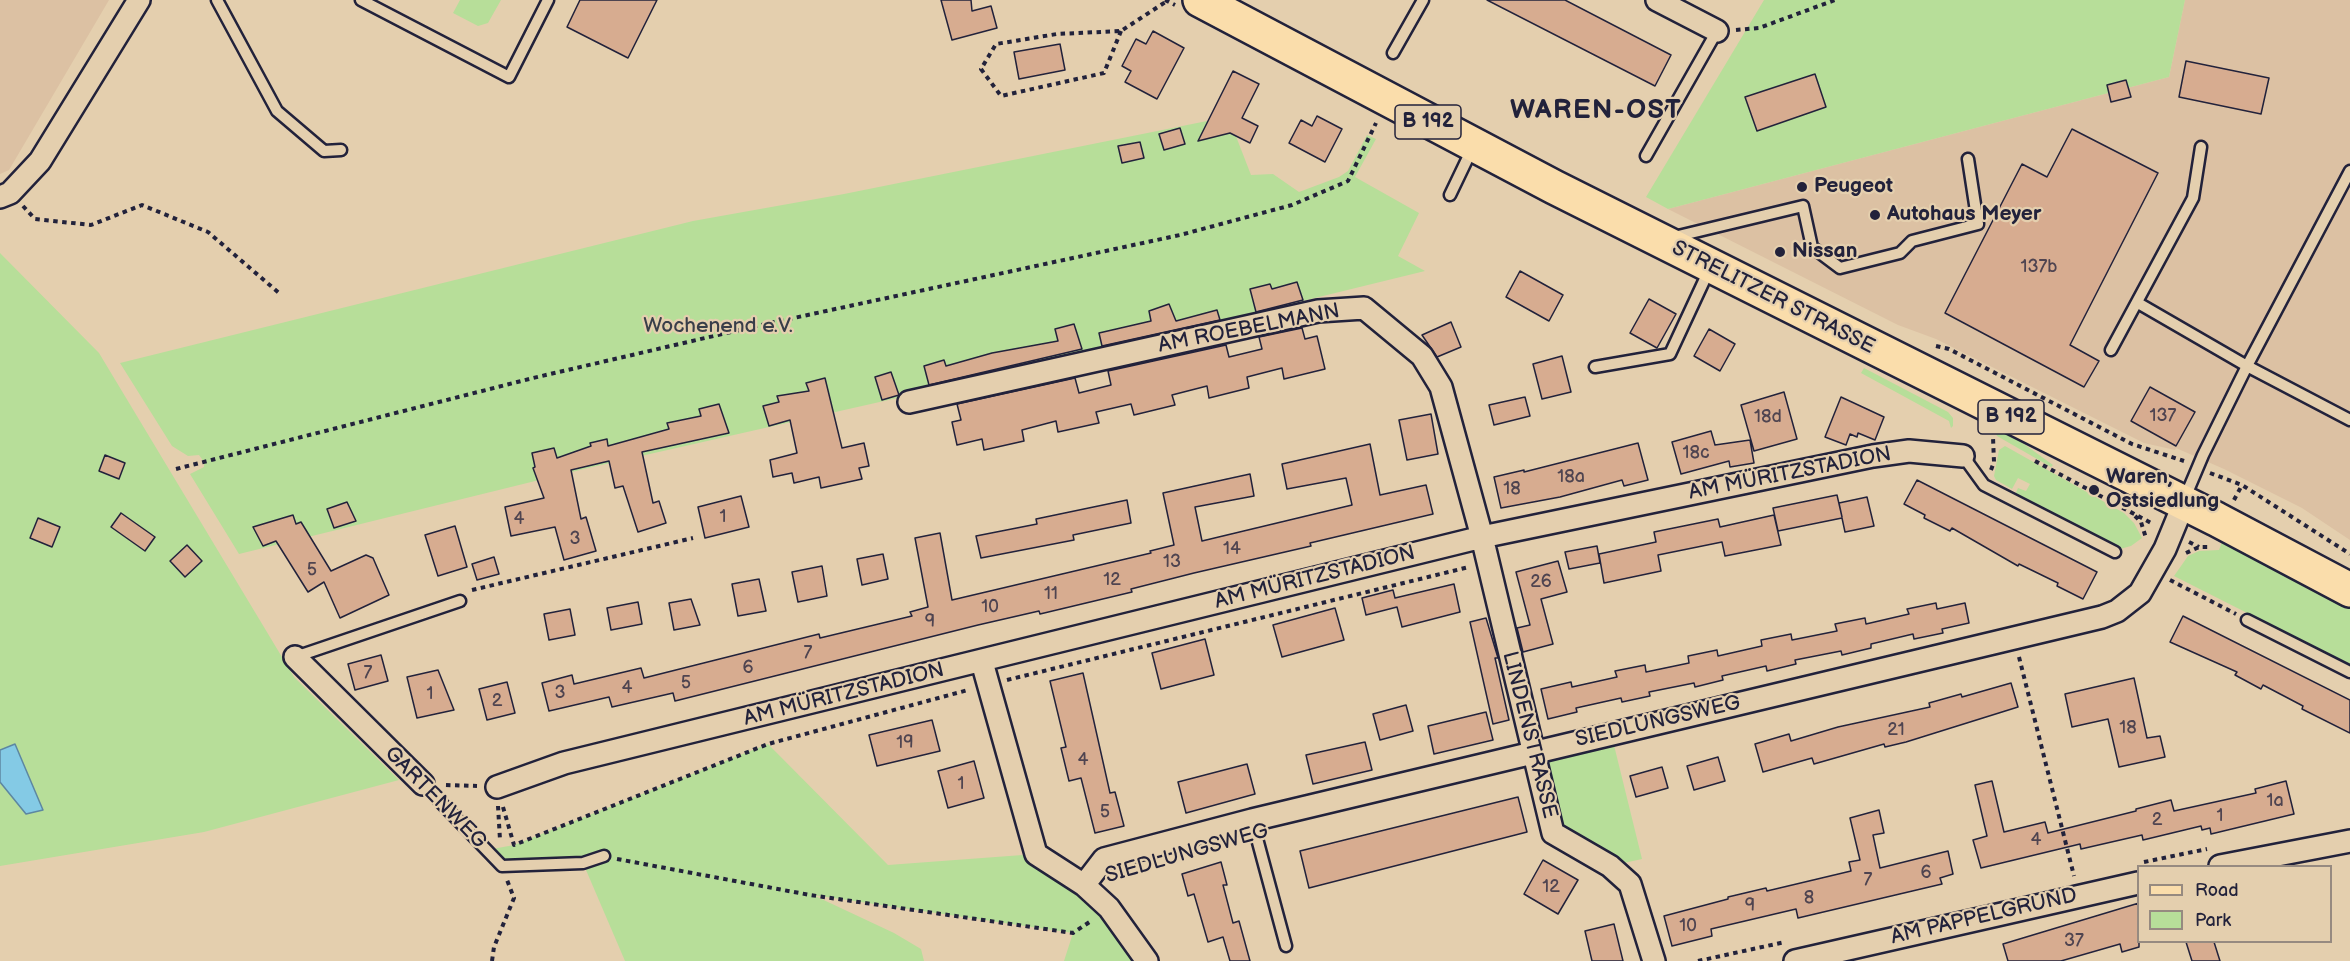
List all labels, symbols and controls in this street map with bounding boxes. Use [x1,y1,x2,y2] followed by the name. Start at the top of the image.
[1510,95,1682,127] district label: WAREN-OST
[1395,105,1461,139] road number: B 192
[1814,174,1893,200] place label: Peugeot
[1795,180,1809,194] marker: Peugeot
[1887,202,2041,228] place label: Autohaus Meyer
[1868,208,1882,222] marker: Autohaus Meyer
[1667,236,1879,360] street label: STRELITZER STRASSE
[1792,239,1857,265] place label: Nissan
[1773,245,1787,259] marker: Nissan
[2020,256,2058,278] house number: 137b
[1156,299,1342,359] street label: AM ROEBELMANN
[643,314,793,340] park label: Wochenend e.V.
[1978,400,2044,434] road number: B 192
[2150,405,2176,427] house number: 137
[1754,406,1782,428] house number: 18d
[1682,442,1710,464] house number: 18c
[1687,442,1893,506] street label: AM MÜRITZSTADION
[2106,465,2219,515] place label: Waren, Ostsiedlung
[1557,466,1585,488] house number: 18a
[1503,478,1521,500] house number: 18
[2087,483,2101,497] marker: Waren, Ostsiedlung
[720,506,726,528] house number: 1
[514,508,524,530] house number: 4
[569,528,581,550] house number: 3
[1223,538,1241,560] house number: 14
[1212,541,1418,615] street label: AM MÜRITZSTADION
[1163,551,1181,573] house number: 13
[307,559,317,581] house number: 5
[1103,569,1121,591] house number: 12
[1530,571,1552,593] house number: 26
[1044,583,1058,605] house number: 11
[981,596,999,618] house number: 10
[925,611,935,633] house number: 9
[804,642,812,664] house number: 7
[1496,649,1562,821] street label: LINDENSTRASSE
[743,657,753,679] house number: 6
[741,658,947,732] street label: AM MÜRITZSTADION
[364,662,372,684] house number: 7
[681,672,691,694] house number: 5
[622,677,632,699] house number: 4
[554,682,566,704] house number: 3
[427,683,433,705] house number: 1
[492,690,502,712] house number: 2
[1573,691,1743,753] street label: SIEDLUNGSWEG
[2119,717,2137,739] house number: 18
[1887,719,1905,741] house number: 21
[896,732,914,754] house number: 19
[379,742,491,854] street label: GARTENWEG
[1078,749,1088,771] house number: 4
[958,773,964,795] house number: 1
[2266,790,2284,812] house number: 1a
[1100,801,1110,823] house number: 5
[2217,805,2223,827] house number: 1
[2152,809,2162,831] house number: 2
[1103,819,1271,889] street label: SIEDLUNGSWEG
[2031,829,2041,851] house number: 4
[1921,862,1931,884] house number: 6
[2137,865,2332,943] legend
[1864,869,1872,891] house number: 7
[1542,876,1560,898] house number: 12
[2195,880,2239,901] text: Road
[1889,883,2079,951] street label: AM PAPPELGRUND
[1804,887,1814,909] house number: 8
[1745,895,1755,917] house number: 9
[2195,910,2231,931] text: Park
[1679,915,1697,937] house number: 10
[2064,930,2084,952] house number: 37

